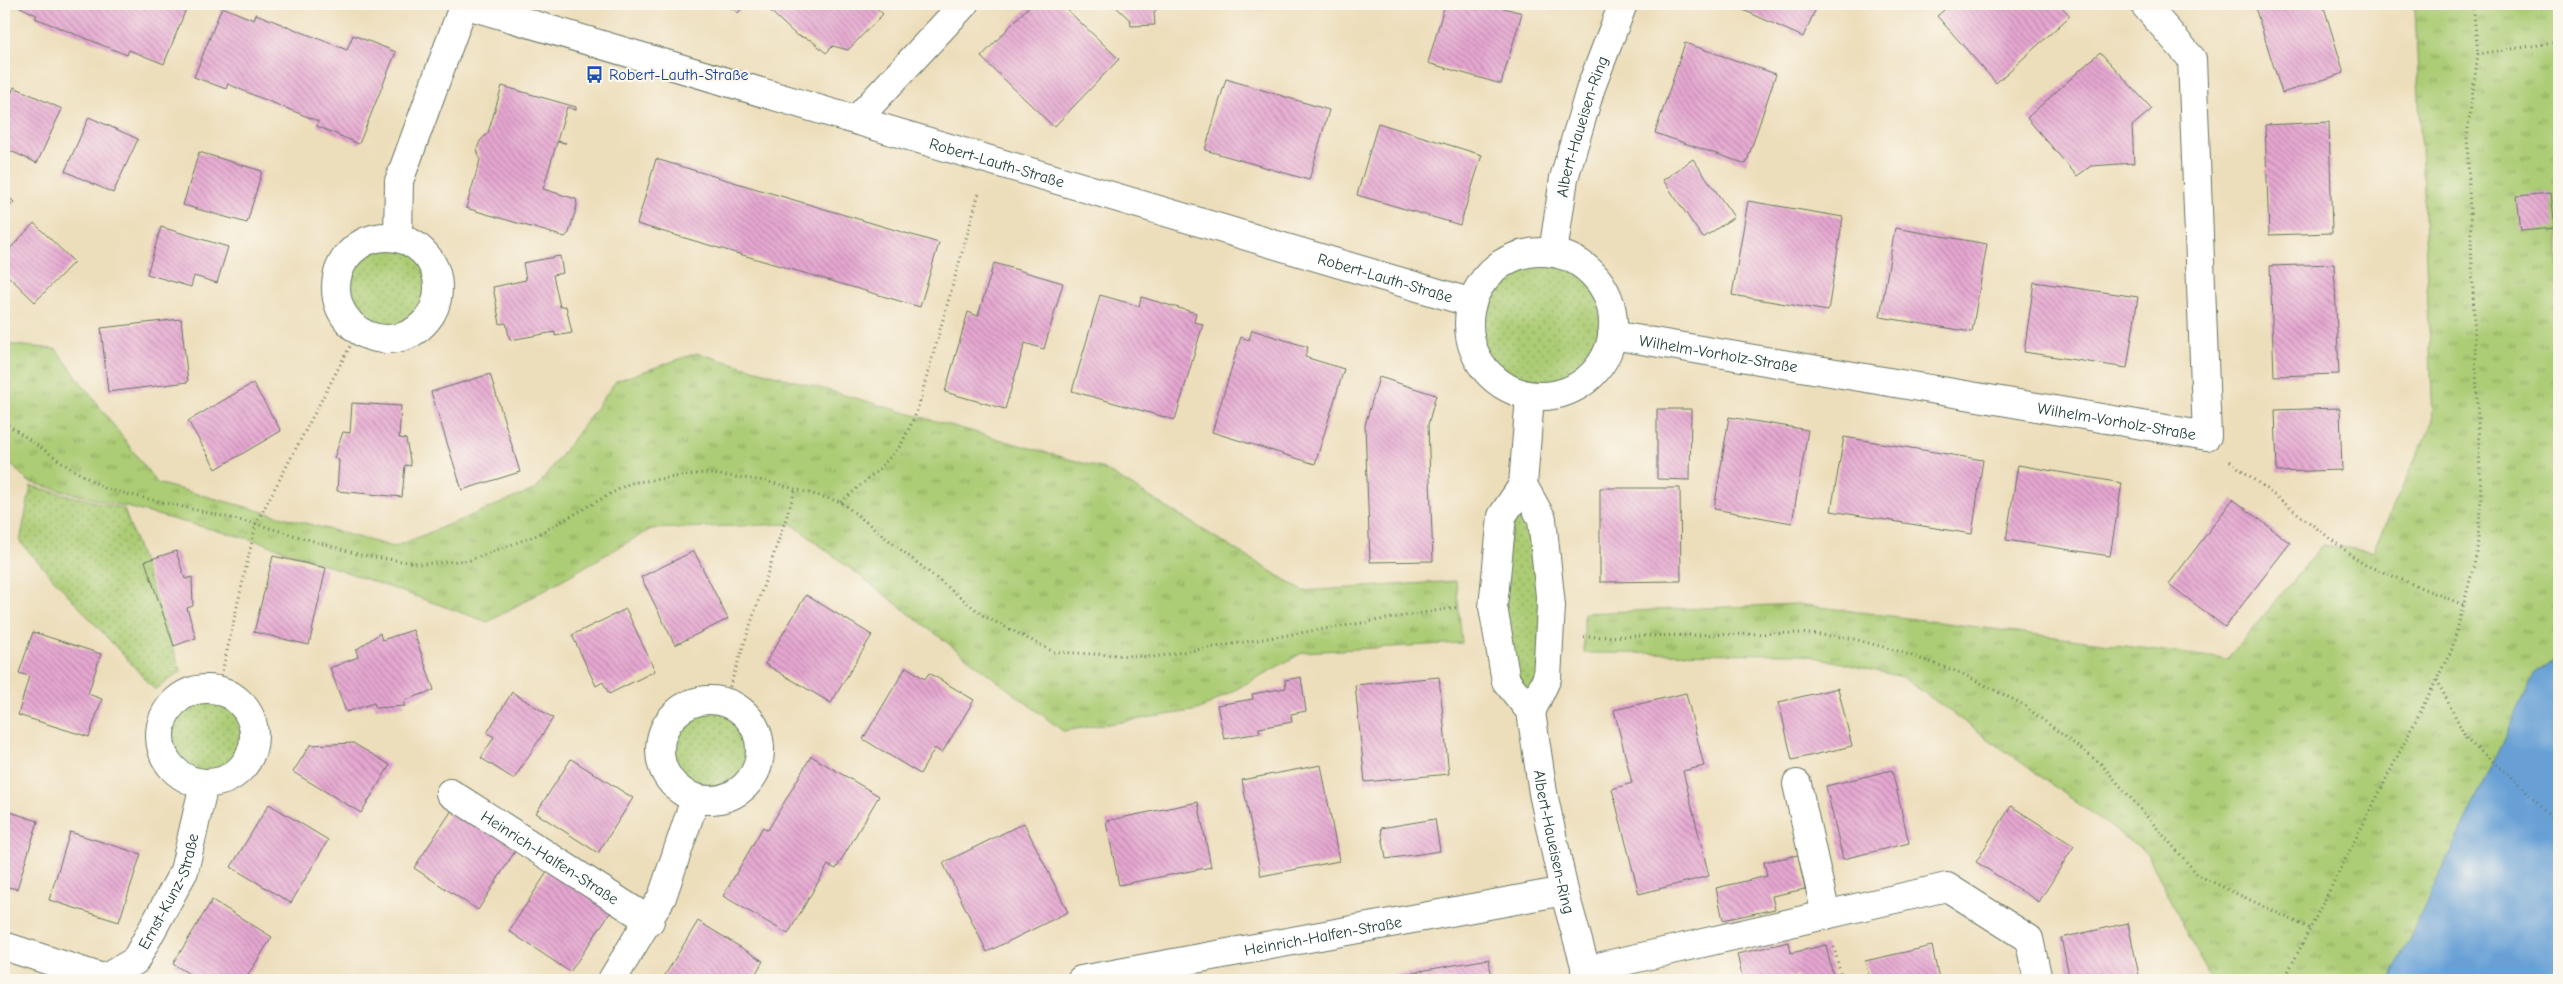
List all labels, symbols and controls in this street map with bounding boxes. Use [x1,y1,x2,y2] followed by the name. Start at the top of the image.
[1553,54,1612,199] street label: Albert-Haueisen-Ring
[585,64,605,84] bus stop icon: Robert-Lauth-Straße
[609,66,749,84] place label: Robert-Lauth-Straße
[927,135,1066,192] street label: Robert-Lauth-Straße
[1315,250,1455,307] street label: Robert-Lauth-Straße
[1638,332,1799,376] street label: Wilhelm-Vorholz-Straße
[2036,399,2197,444] street label: Wilhelm-Vorholz-Straße
[1530,769,1578,916] street label: Albert-Haueisen-Ring
[477,807,622,909] street label: Heinrich-Halfen-Straße
[135,832,202,953] street label: Ernst-Kunz-Straße
[1243,913,1403,960] street label: Heinrich-Halfen-Straße

